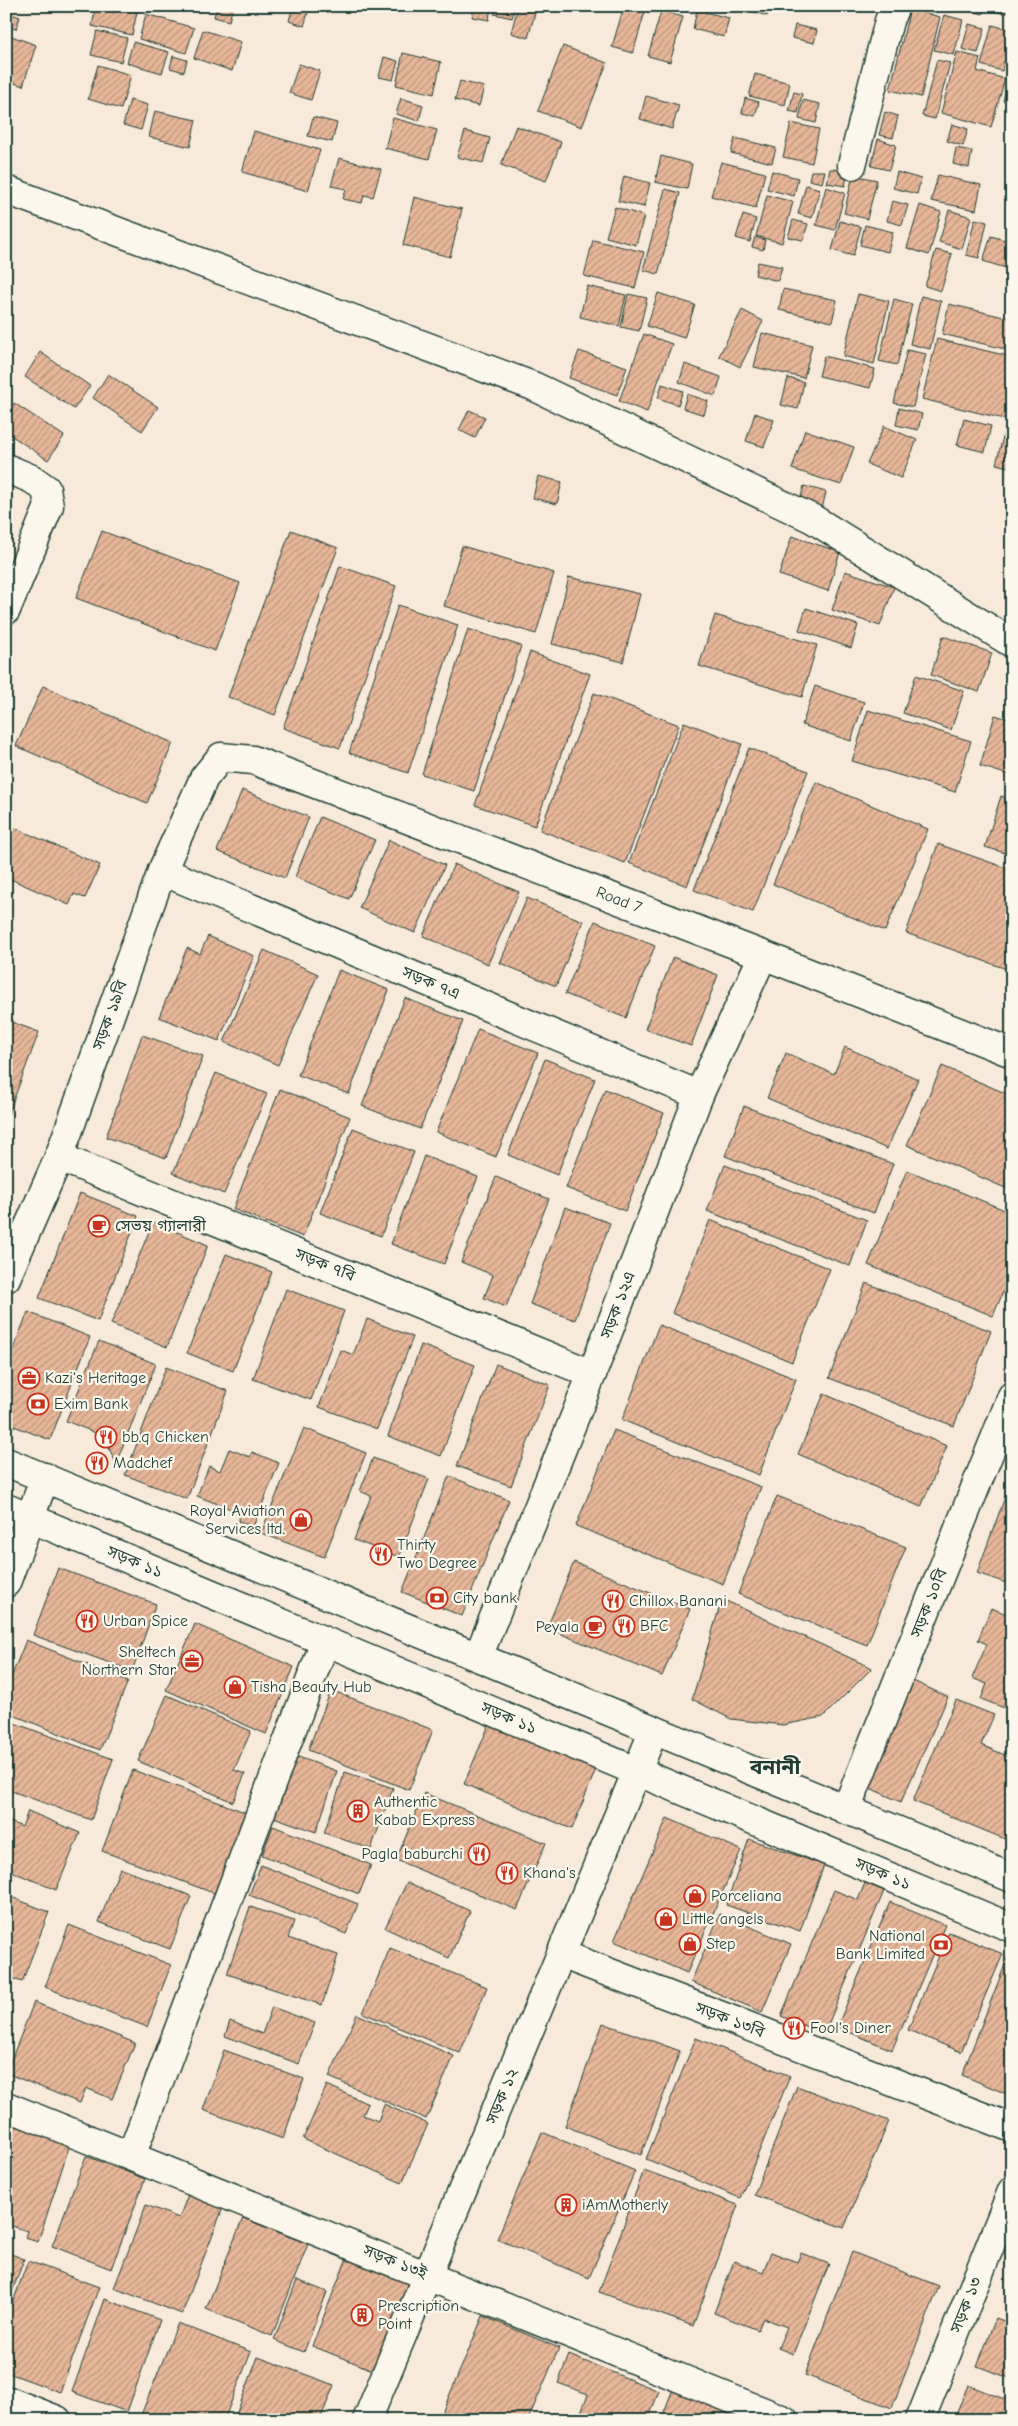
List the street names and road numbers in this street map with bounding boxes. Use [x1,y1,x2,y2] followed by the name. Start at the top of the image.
[593,883,645,917] street label: Road 7
[399,962,462,1003] street label: সড়ক ৭এ
[88,977,131,1053] street label: সড়ক ১৯বি
[292,1244,358,1285] street label: সড়ক ৭বি
[597,1269,639,1342] street label: সড়ক ১২এ
[104,1542,165,1582] street label: সড়ক ১১
[906,1565,951,1641] street label: সড়ক ১০বি
[478,1698,539,1738] street label: সড়ক ১১
[852,1854,913,1894] street label: সড়ক ১১
[692,1997,768,2042] street label: সড়ক ১৩বি
[482,2065,522,2127] street label: সড়ক ১২
[360,2240,430,2283] street label: সড়ক ১৩ই
[946,2274,986,2336] street label: সড়ক ১৩

